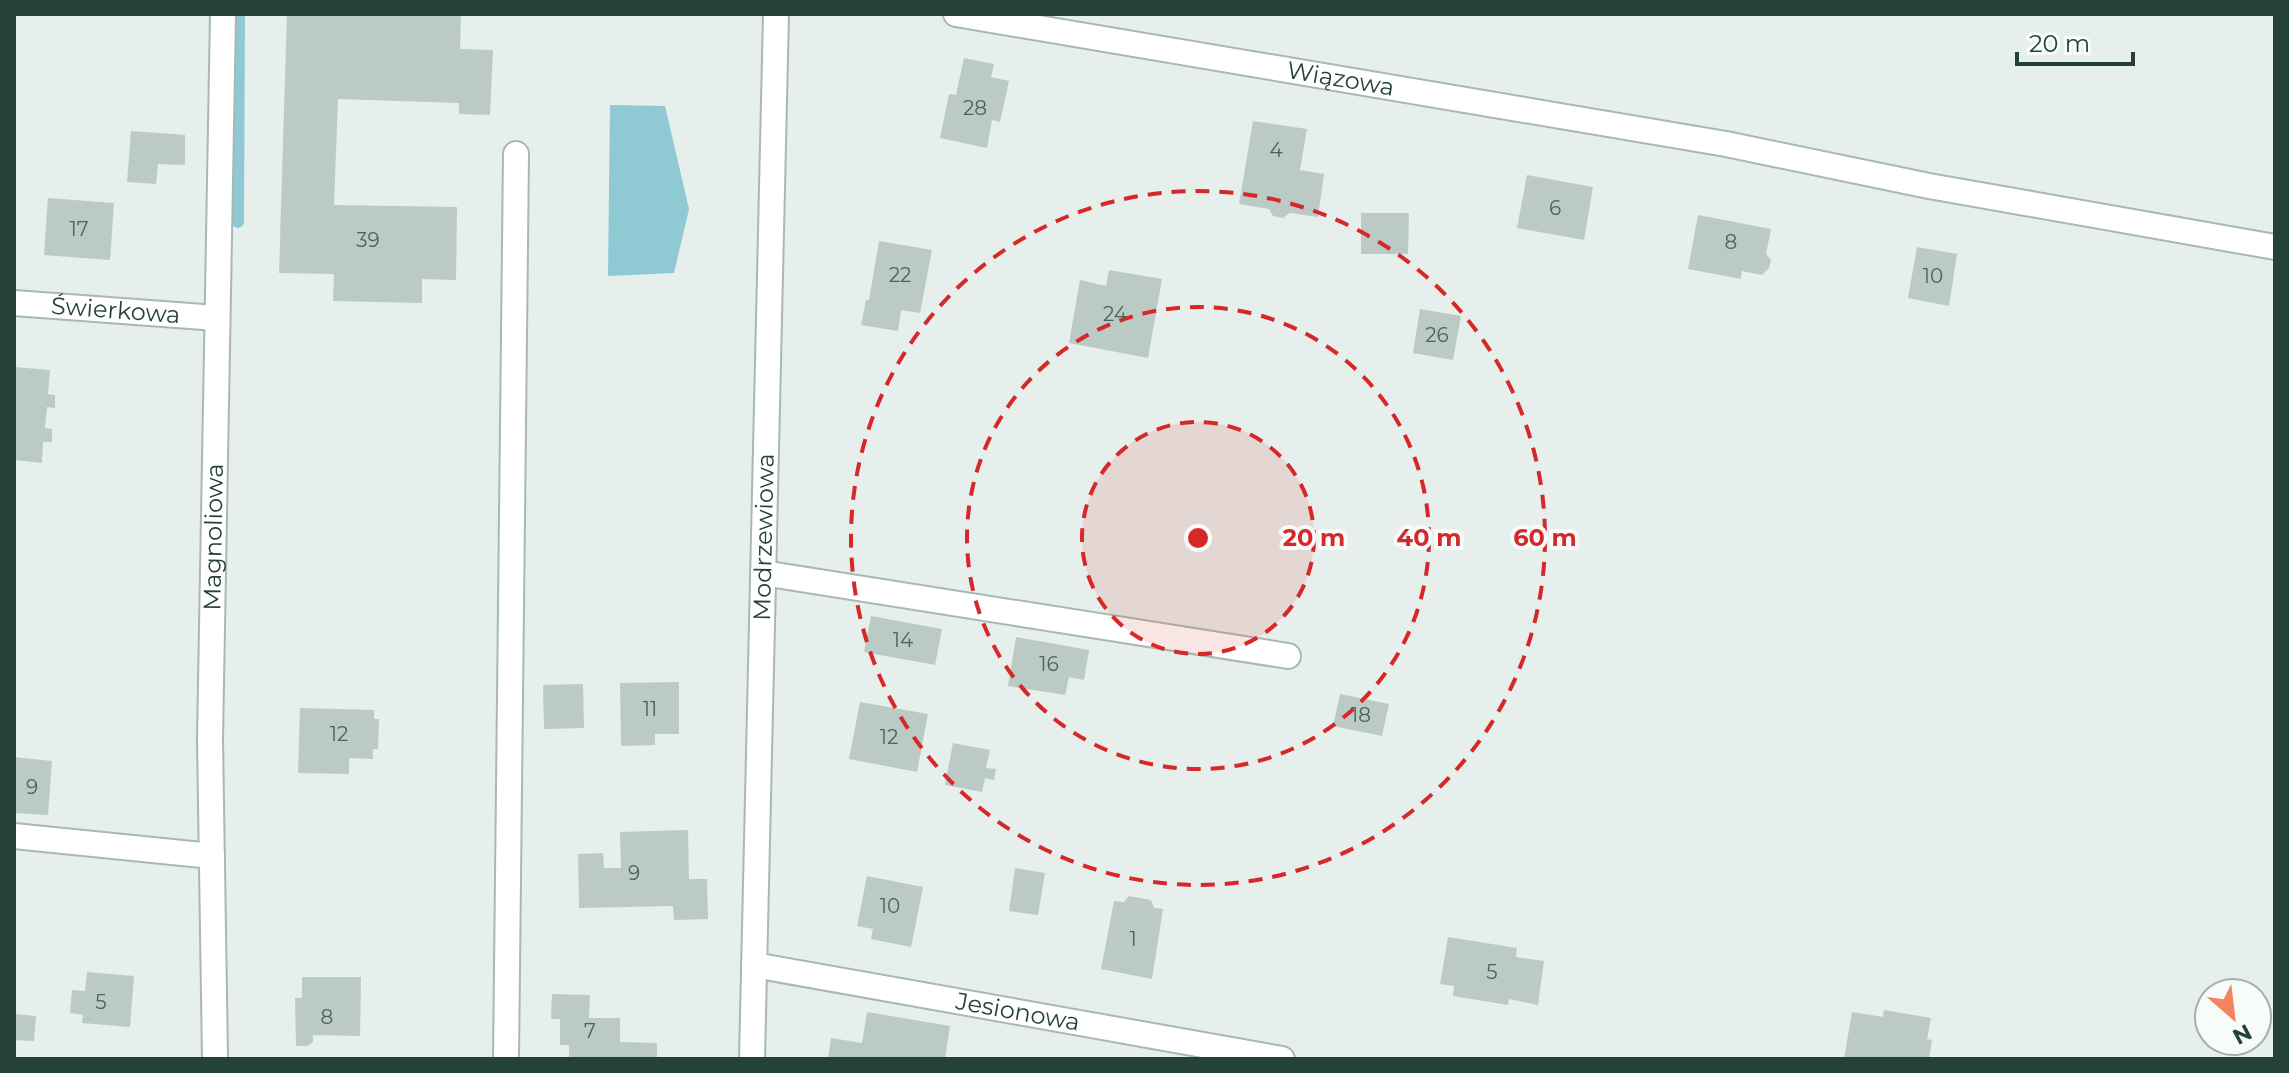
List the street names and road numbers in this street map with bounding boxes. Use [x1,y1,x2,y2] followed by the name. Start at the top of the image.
[1285,55,1397,102] street label: Wiązowa
[50,291,181,329] street label: Świerkowa
[747,453,780,621] street label: Modrzewiowa
[197,463,229,611] street label: Magnoliowa
[953,986,1082,1037] street label: Jesionowa

